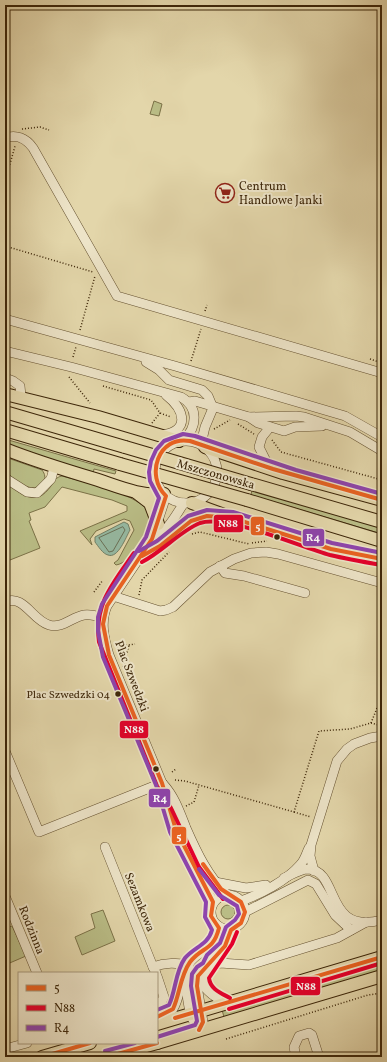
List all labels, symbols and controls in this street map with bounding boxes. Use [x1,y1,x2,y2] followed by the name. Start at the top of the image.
[239,179,323,209] place label: Centrum Handlowe Janki
[214,182,236,204] supermarket icon: Centrum Handlowe Janki
[175,456,257,494] street label: Mszczonowska
[213,514,244,533] line badge: N88
[250,516,265,536] line badge: 5
[218,517,238,532] text: N88
[255,520,261,535] text: 5
[302,528,325,547] line badge: R4
[306,531,321,546] text: R4
[272,532,282,542] unlabelled marker
[110,639,152,714] street label: Plac Szwedzki
[26,688,110,703] place label: Plac Szwedzki 04
[113,689,123,699] marker: Plac Szwedzki 04
[119,720,149,739] line badge: N88
[124,723,144,738] text: N88
[151,764,161,774] unlabelled marker
[148,788,171,808] line badge: R4
[153,792,168,807] text: R4
[171,826,187,845] line badge: 5
[176,830,182,845] text: 5
[120,870,158,935] street label: Sezamkowa
[14,904,48,957] street label: Rodzinna
[18,972,158,1044] legend
[290,976,321,996] line badge: N88
[296,980,316,995] text: N88
[54,981,60,997] text: 5
[54,1001,75,1017] text: N88
[54,1021,69,1037] text: R4

